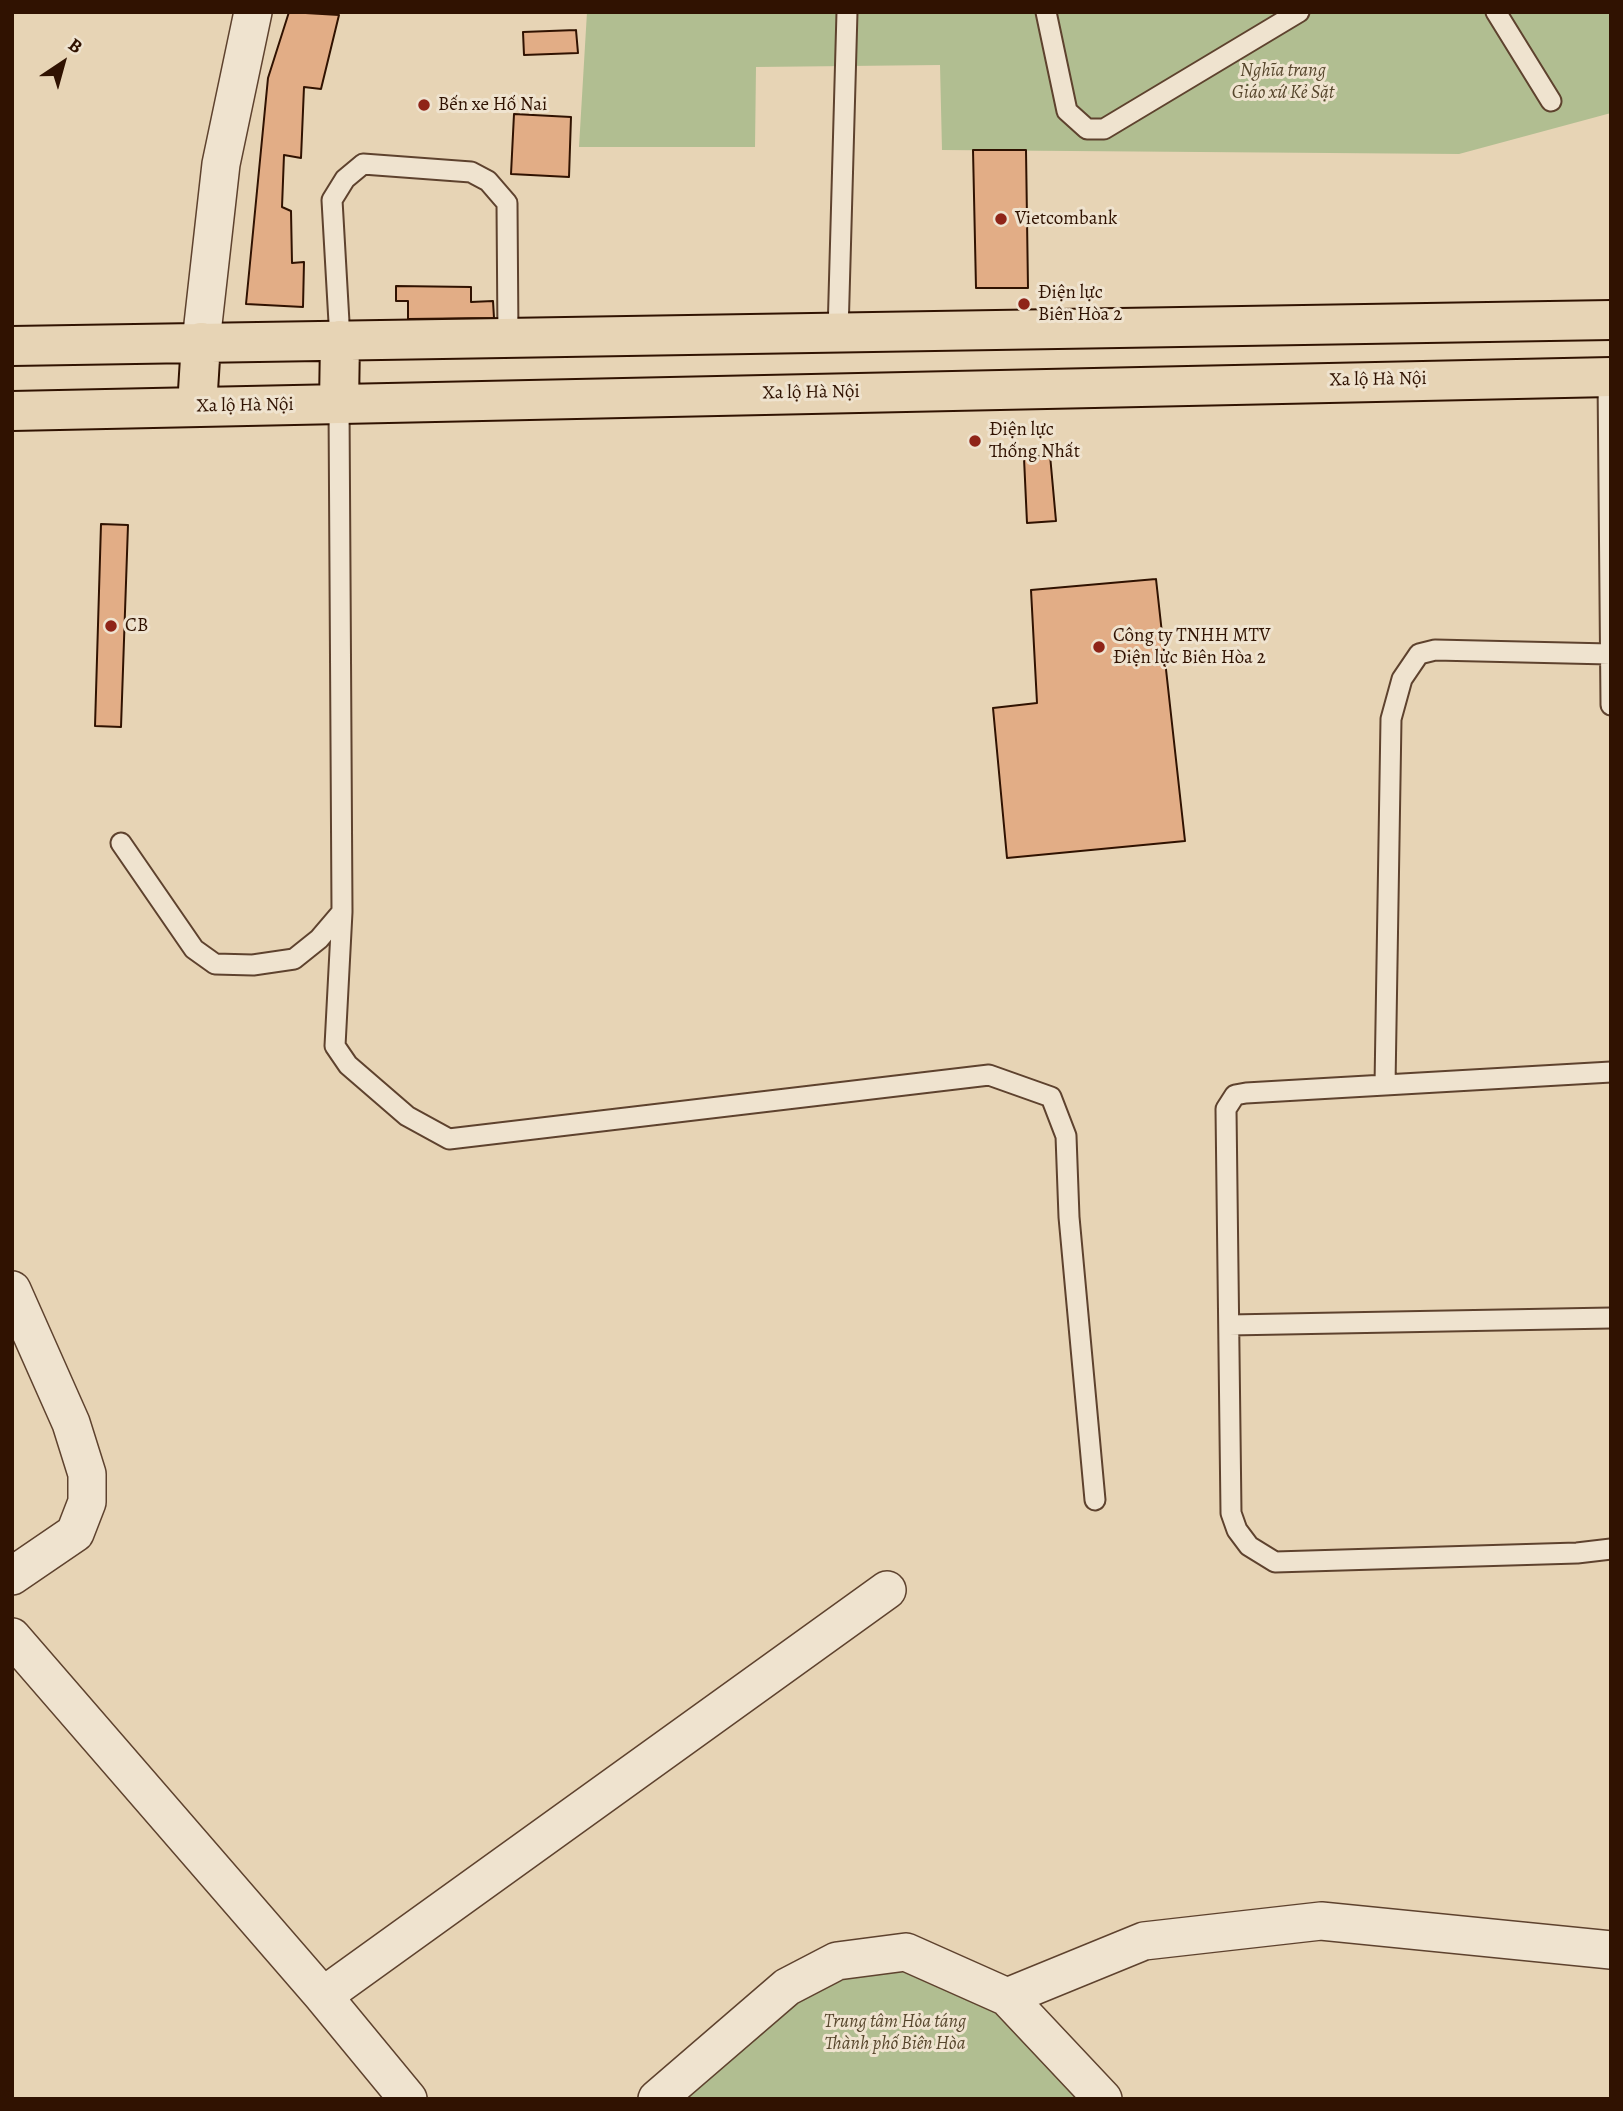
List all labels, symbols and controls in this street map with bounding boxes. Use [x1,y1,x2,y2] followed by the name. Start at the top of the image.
[28,28,98,98] north arrow
[63,32,88,60] text: B
[1232,60,1334,104] park label: Nghĩa trang Giáo xứ Kẻ Sặt
[438,94,547,116] place label: Bến xe Hố Nai
[416,97,432,113] marker: Bến xe Hố Nai
[1015,208,1117,230] place label: Vietcombank
[993,211,1009,227] marker: Vietcombank
[1038,282,1122,326] place label: Điện lực Biên Hòa 2
[1016,296,1032,312] marker: Điện lực Biên Hòa 2
[1329,368,1427,392] street label: Xa lộ Hà Nội
[762,381,860,405] street label: Xa lộ Hà Nội
[196,394,294,418] street label: Xa lộ Hà Nội
[989,419,1080,463] place label: Điện lực Thống Nhất
[967,433,983,449] marker: Điện lực Thống Nhất
[125,615,148,637] place label: CB
[103,618,119,634] marker: CB
[1113,625,1270,669] place label: Công ty TNHH MTV Điện lực Biên Hòa 2
[1091,639,1107,655] marker: Công ty TNHH MTV Điện lực Biên Hòa 2
[824,2011,966,2055] park label: Trung tâm Hỏa táng Thành phố Biên Hòa

